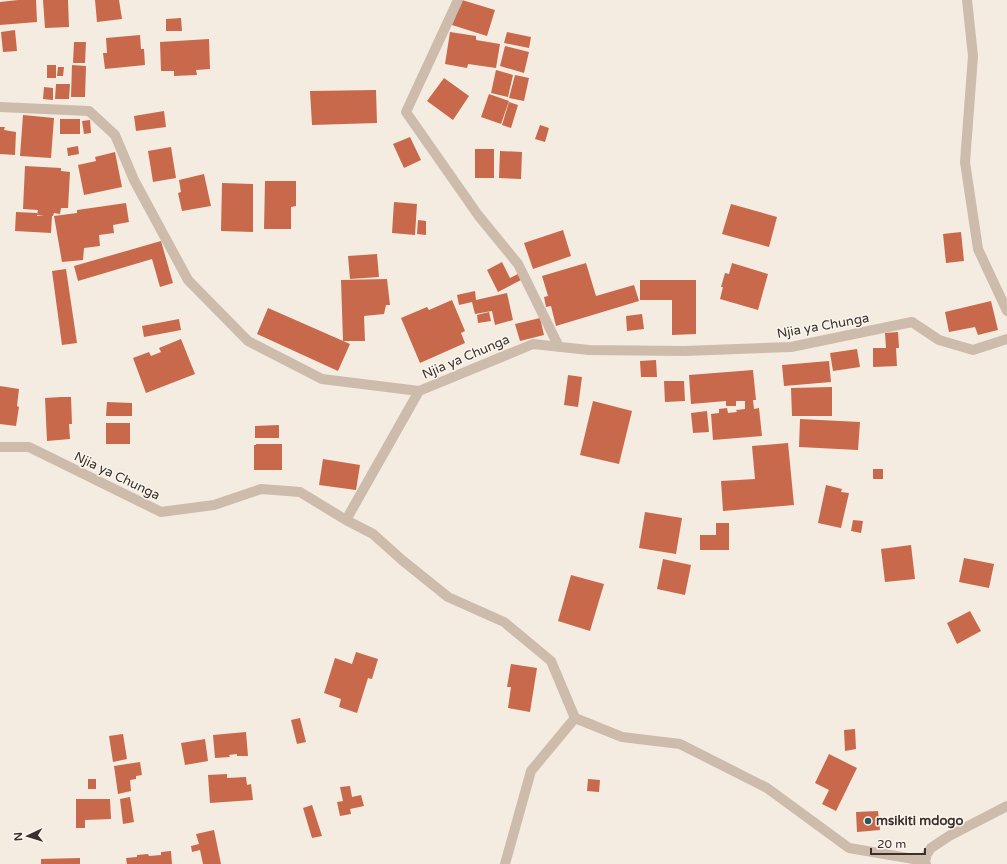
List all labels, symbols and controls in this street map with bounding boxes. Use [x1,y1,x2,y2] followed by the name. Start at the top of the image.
[776,310,870,342] street label: Njia ya Chunga
[420,331,512,383] street label: Njia ya Chunga
[72,448,162,504] street label: Njia ya Chunga
[876,813,964,829] place label: msikiti mdogo
[8,816,48,856] north arrow
[863,816,873,826] marker: msikiti mdogo
[871,830,925,856] scale bar
[12,832,25,842] text: N
[877,837,906,851] text: 20 m

